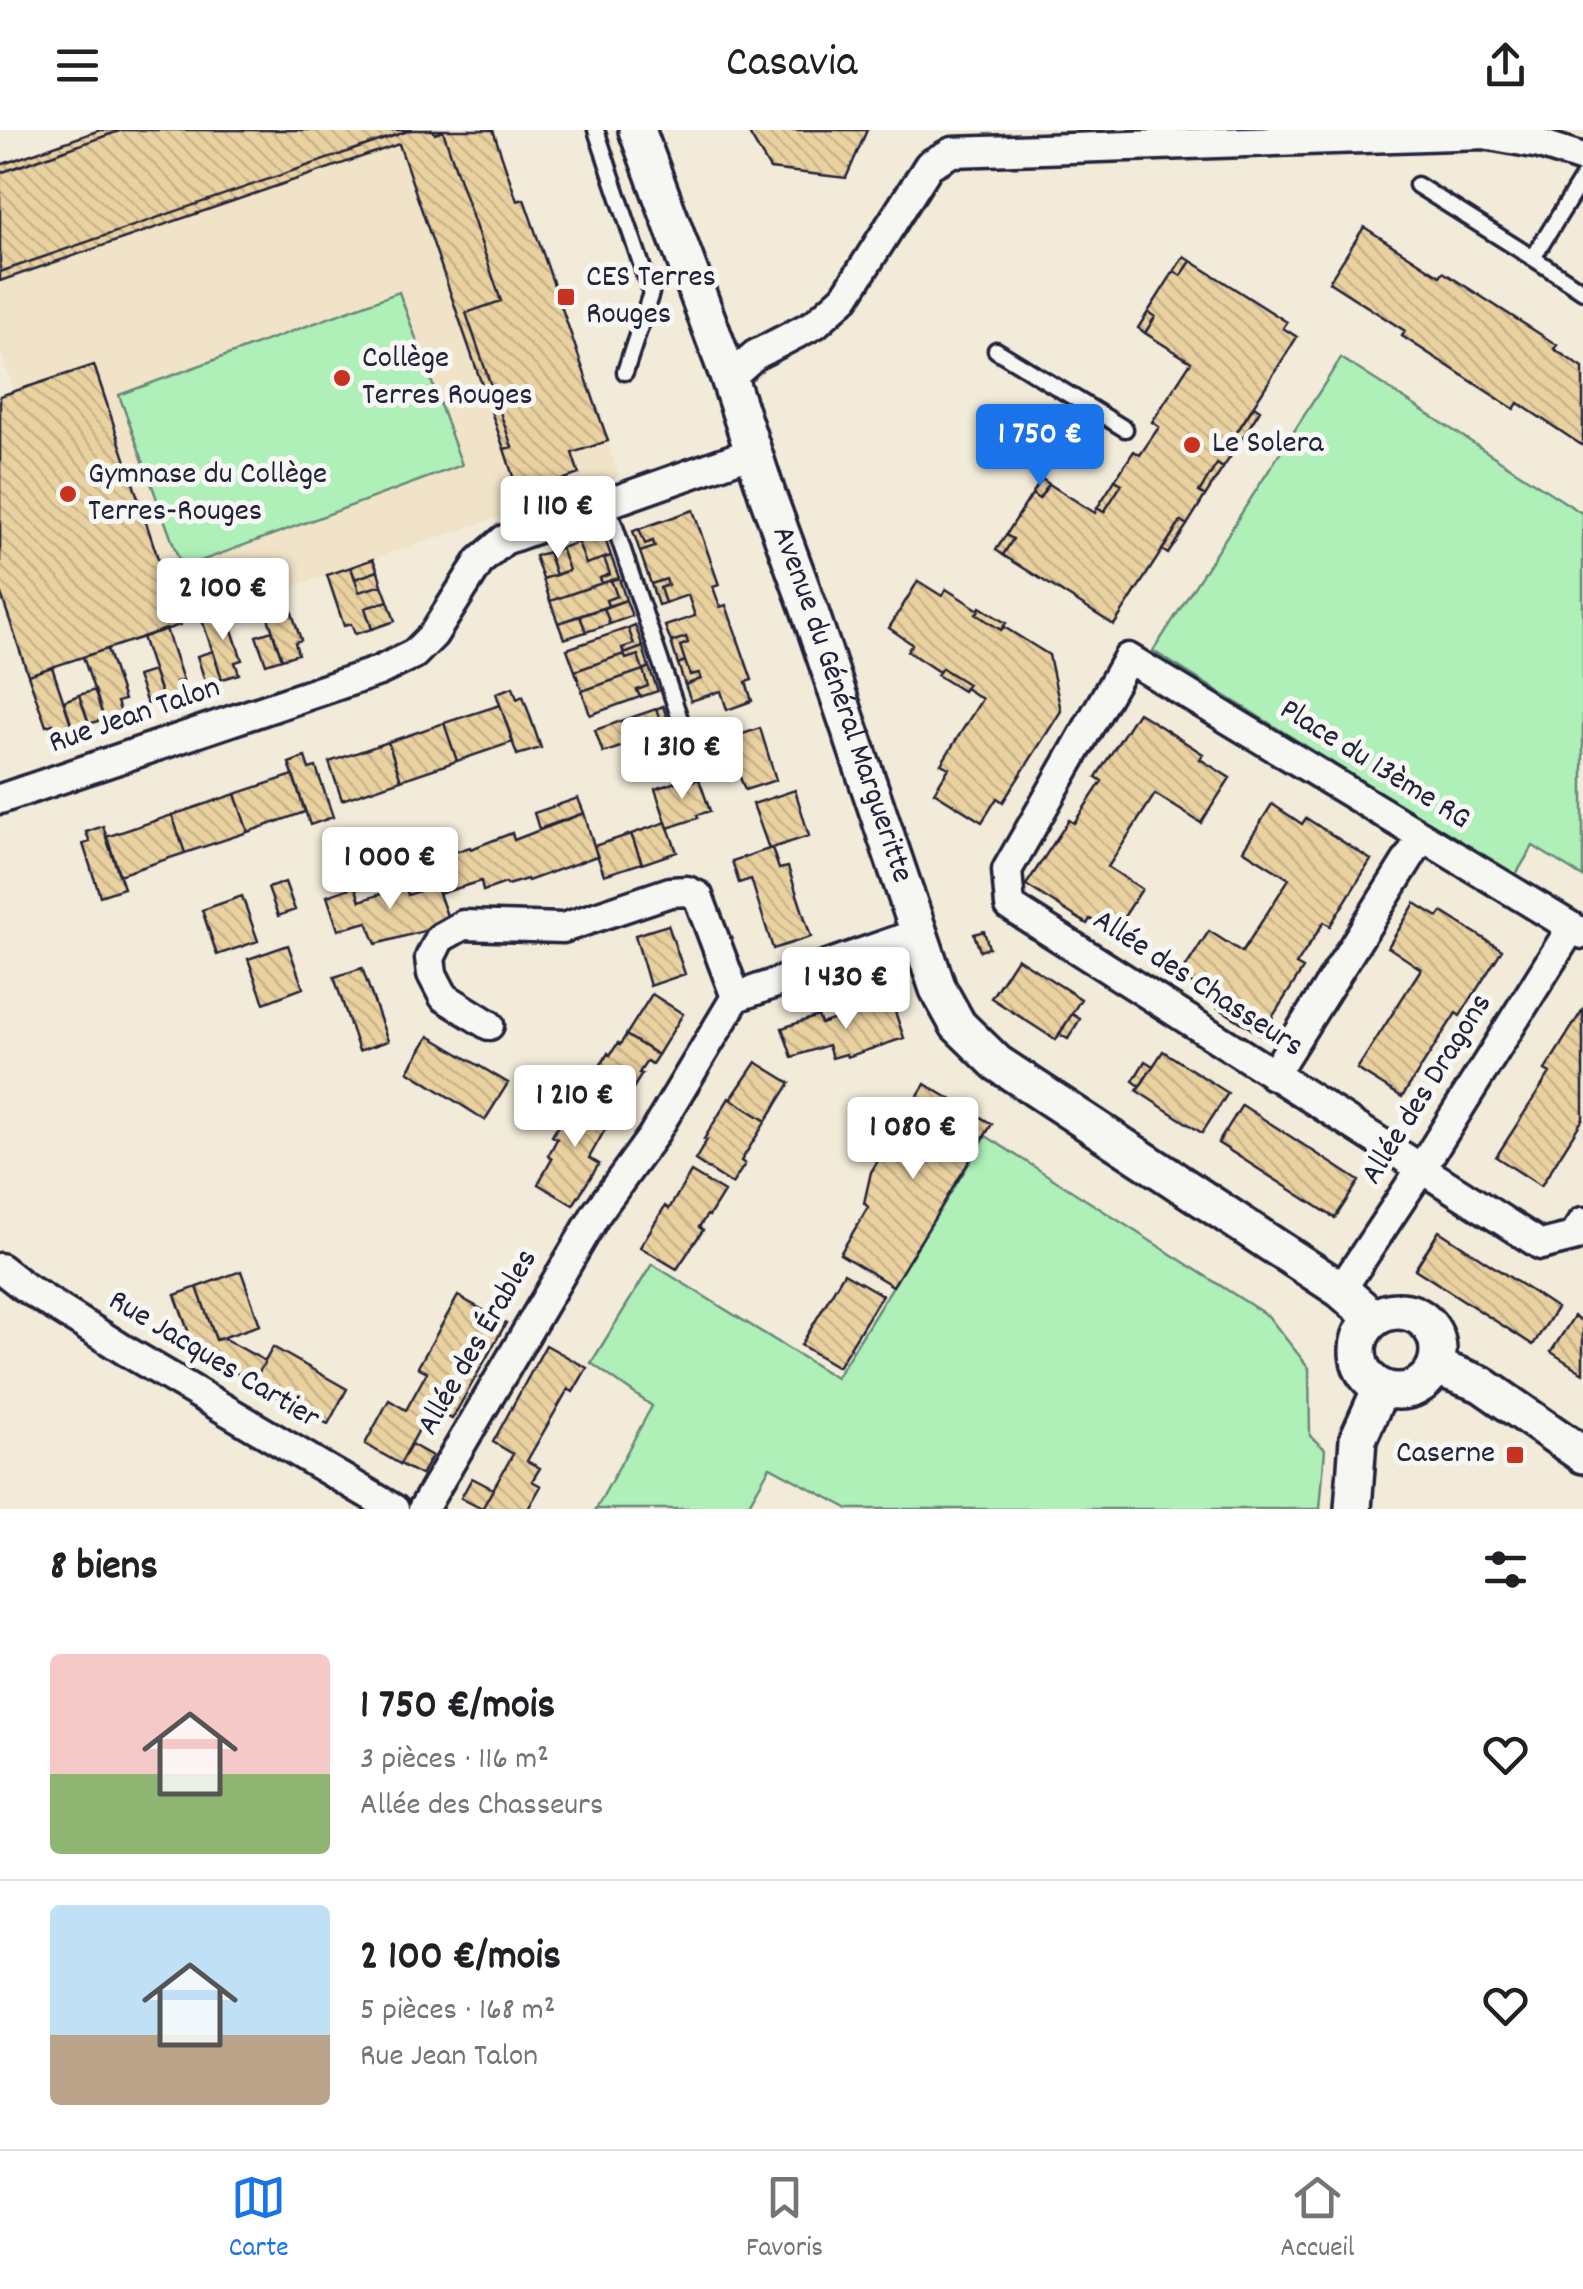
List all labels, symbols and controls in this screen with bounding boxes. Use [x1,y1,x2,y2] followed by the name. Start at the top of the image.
[726,33,857,97] text: Casavia
[50,38,105,93] icon: menu
[1478,38,1533,93] icon: share
[586,256,716,339] place label: CES Terres Rouges
[555,286,577,308] marker: CES Terres Rouges
[362,337,533,420] place label: Collège Terres Rouges
[331,367,353,389] marker: Collège Terres Rouges
[948,404,1132,489] pin: 1 750 €
[998,413,1082,459] text: 1 750 €
[1212,422,1324,468] place label: Le Solera
[1181,434,1203,456] marker: Le Solera
[88,453,327,536] place label: Gymnase du Collège Terres-Rouges
[466,476,650,561] pin: 1 110 €
[57,483,79,505] marker: Gymnase du Collège Terres-Rouges
[523,485,593,531] text: 1 110 €
[758,520,923,889] street label: Avenue du Général Margueritte
[131,558,315,643] pin: 2 100 €
[179,567,267,613] text: 2 100 €
[43,666,227,768] street label: Rue Jean Talon
[1270,689,1478,843] street label: Place du 13ème RG
[590,717,774,802] pin: 1 310 €
[643,726,721,772] text: 1 310 €
[298,827,482,912] pin: 1 000 €
[344,836,436,882] text: 1 000 €
[1082,899,1312,1071] street label: Allée des Chasseurs
[754,947,938,1032] pin: 1 430 €
[804,956,888,1002] text: 1 430 €
[1351,986,1505,1194] street label: Allée des Dragons
[483,1065,667,1150] pin: 1 210 €
[536,1074,614,1120] text: 1 210 €
[821,1097,1005,1182] pin: 1 080 €
[869,1106,957,1152] text: 1 080 €
[407,1241,551,1445] street label: Allée des Érables
[98,1280,328,1442] street label: Rue Jacques Cartier
[1396,1432,1495,1478] place label: Caserne
[1504,1444,1526,1466] marker: Caserne
[50,1539,158,1599] text: 8 biens
[1478,1542,1533,1597] icon: filters
[360,1678,555,1738] text: 1 750 €/mois
[130,1694,250,1814] icon: home
[1478,1727,1533,1782] icon: heart
[360,1738,549,1784] text: 3 pièces · 116 m²
[360,1784,603,1830] text: Allée des Chasseurs
[360,1929,561,1989] text: 2 100 €/mois
[130,1945,250,2065] icon: home
[1478,1978,1533,2033] icon: heart
[360,1989,555,2035] text: 5 pièces · 168 m²
[360,2035,538,2081] text: Rue Jean Talon
[229,2170,289,2270] tab: Carte
[746,2170,823,2270] tab: Favoris
[1280,2170,1354,2270] tab: Accueil

